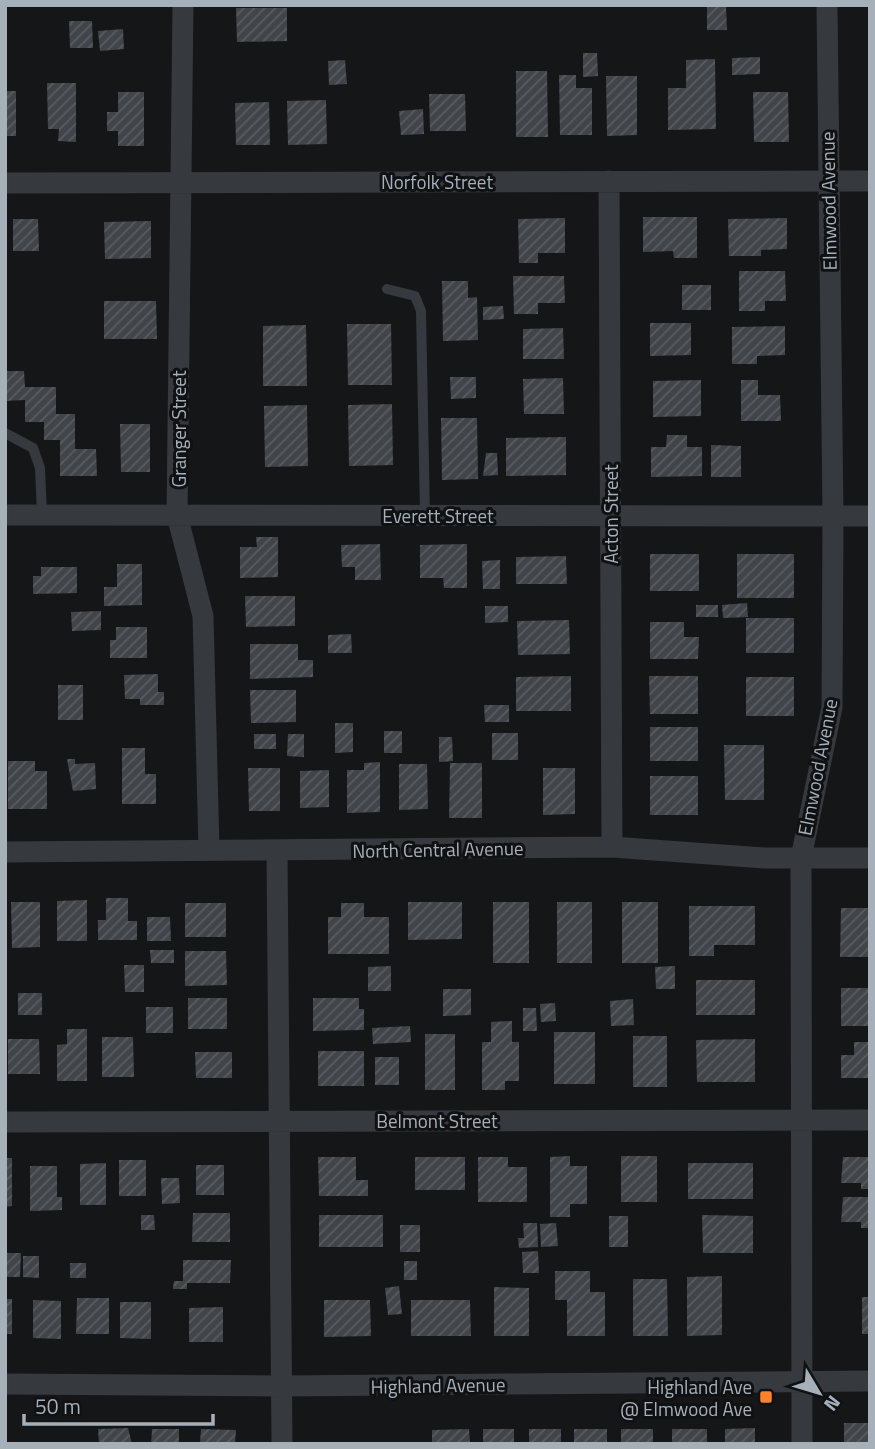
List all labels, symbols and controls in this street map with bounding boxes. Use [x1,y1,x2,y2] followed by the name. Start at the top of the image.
[812,131,844,271] street label: Elmwood Avenue
[381,167,493,196] street label: Norfolk Street
[164,370,193,488] street label: Granger Street
[596,464,625,564] street label: Acton Street
[382,501,494,530] street label: Everett Street
[790,696,844,838] street label: Elmwood Avenue
[352,833,524,865] street label: North Central Avenue
[376,1106,498,1135] street label: Belmont Street
[784,1358,854,1428] north arrow
[370,1369,506,1401] street label: Highland Avenue
[620,1372,752,1423] place label: Highland Ave @ Elmwood Ave
[24,1382,214,1426] scale bar
[758,1389,774,1405] marker: Highland Ave @ Elmwood Ave
[35,1390,81,1422] text: 50 m
[817,1390,848,1418] text: N

